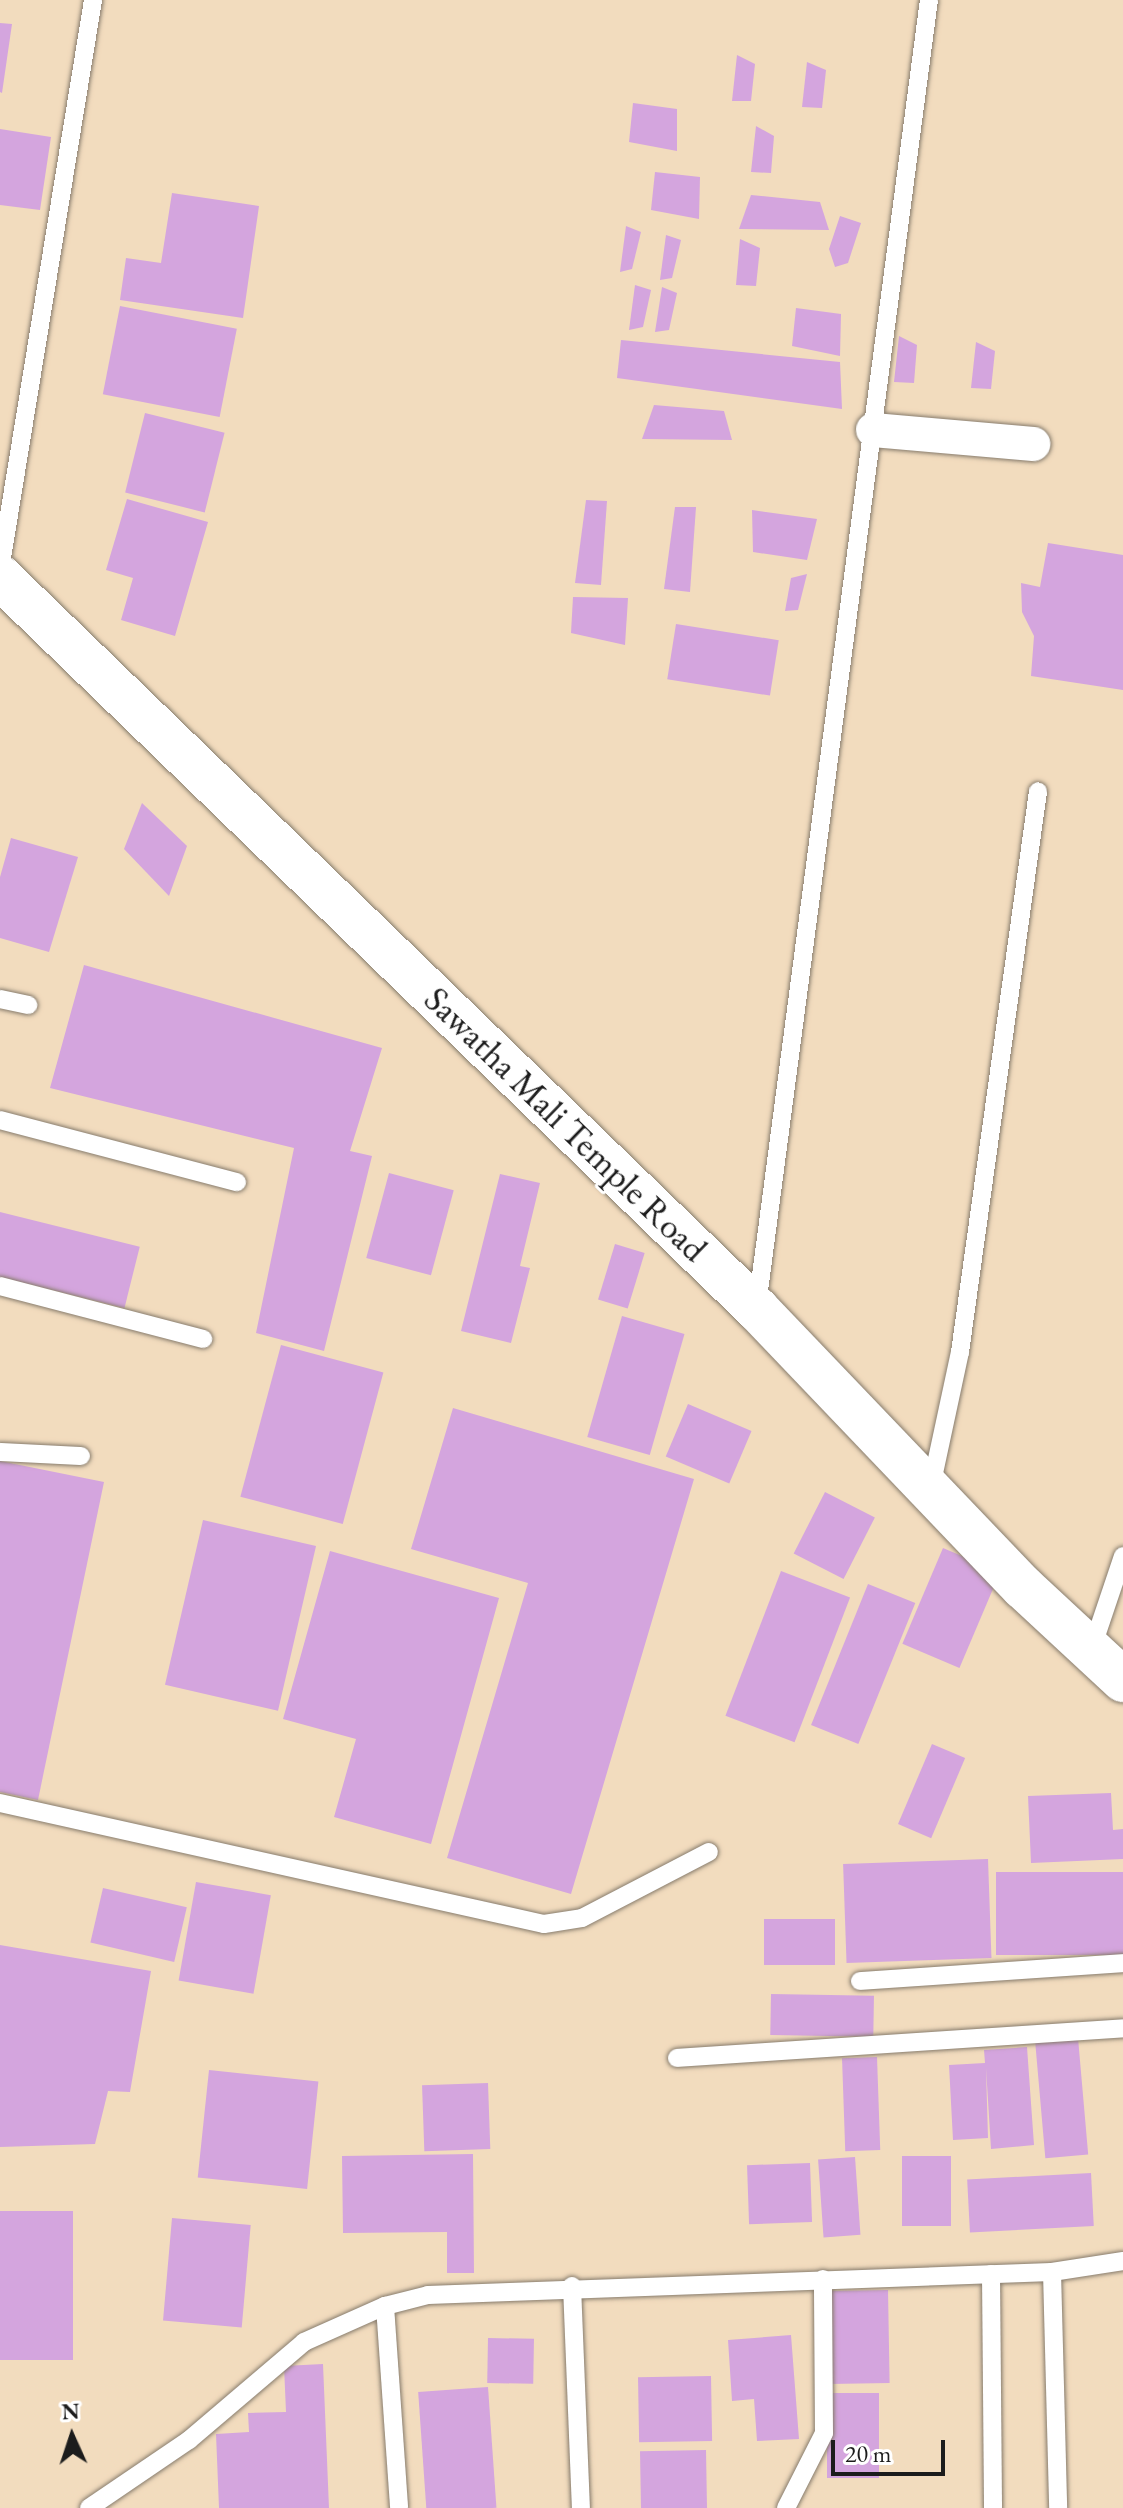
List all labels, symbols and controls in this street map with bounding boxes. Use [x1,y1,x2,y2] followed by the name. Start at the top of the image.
[415,978,717,1270] street label: Sawatha Mali Temple Road
[32,2396,112,2476] north arrow
[61,2397,80,2426] text: N
[835,2424,949,2474] scale bar
[845,2438,892,2469] text: 20 m

